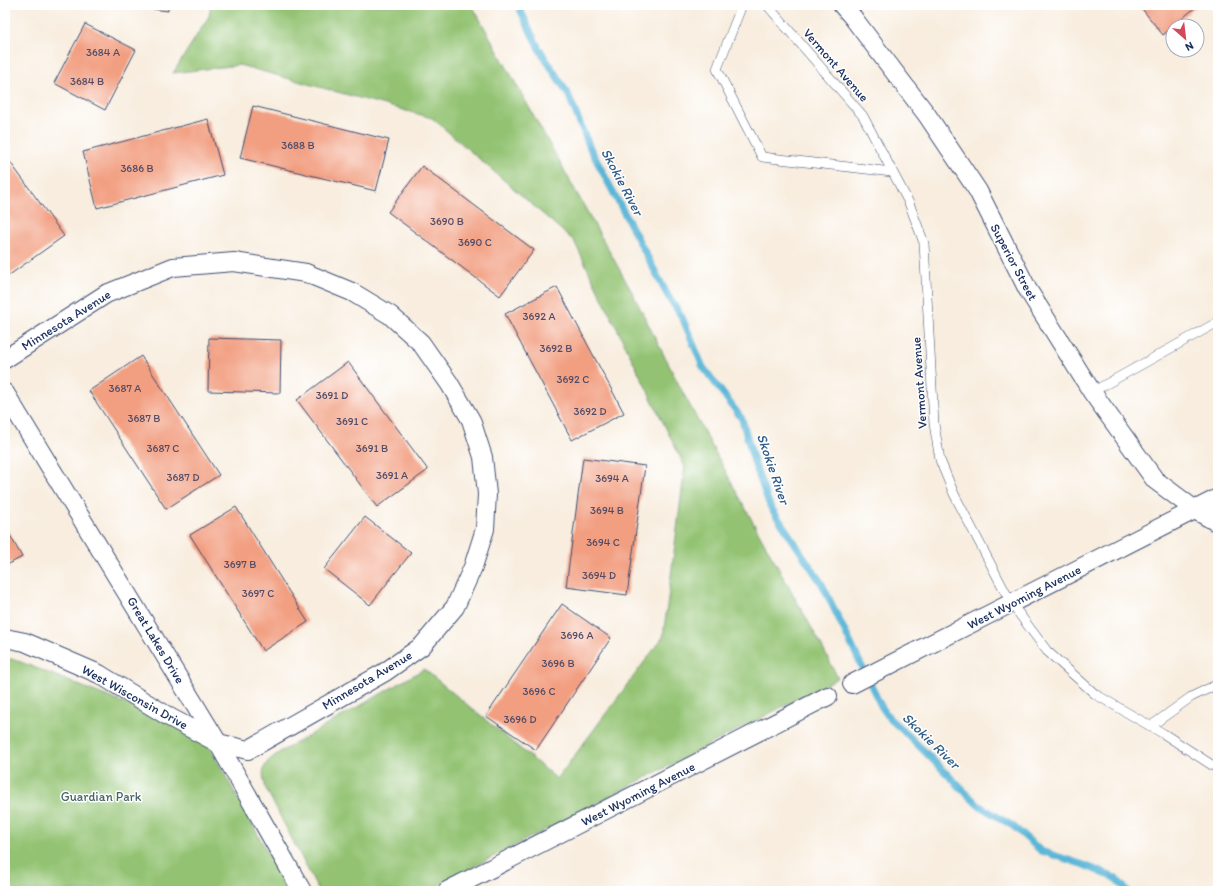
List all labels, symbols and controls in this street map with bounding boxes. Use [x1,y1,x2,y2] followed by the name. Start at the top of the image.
[1165,18,1205,58] north arrow
[800,25,872,105] street label: Vermont Avenue
[1183,39,1196,54] text: N
[86,46,120,59] house number: 3684 A
[70,75,104,88] house number: 3684 B
[281,139,315,152] house number: 3688 B
[597,146,647,220] water label: Skokie River
[120,162,154,175] house number: 3686 B
[430,215,464,228] house number: 3690 B
[987,221,1041,303] street label: Superior Street
[458,236,492,249] house number: 3690 C
[19,287,113,353] street label: Minnesota Avenue
[523,310,555,323] house number: 3692 A
[908,337,930,429] street label: Vermont Avenue
[540,342,572,355] house number: 3692 B
[557,373,589,386] house number: 3692 C
[109,382,141,395] house number: 3687 A
[316,389,348,402] house number: 3691 D
[573,405,607,418] house number: 3692 D
[128,412,160,425] house number: 3687 B
[336,415,368,428] house number: 3691 C
[753,431,793,508] water label: Skokie River
[147,442,179,455] house number: 3687 C
[356,442,388,455] house number: 3691 B
[376,469,408,482] house number: 3691 A
[166,471,200,484] house number: 3687 D
[595,472,629,485] house number: 3694 A
[590,504,624,517] house number: 3694 B
[586,536,620,549] house number: 3694 C
[224,558,256,571] house number: 3697 B
[965,562,1083,632] street label: West Wyoming Avenue
[582,569,616,582] house number: 3694 D
[242,587,274,600] house number: 3697 C
[124,594,188,686] street label: Great Lakes Drive
[561,629,593,642] house number: 3696 A
[319,647,415,713] street label: Minnesota Avenue
[542,657,574,670] house number: 3696 B
[79,662,191,732] street label: West Wisconsin Drive
[523,685,555,698] house number: 3696 C
[899,709,964,774] water label: Skokie River
[503,713,537,726] house number: 3696 D
[579,759,697,829] street label: West Wyoming Avenue
[61,789,142,804] park label: Guardian Park

